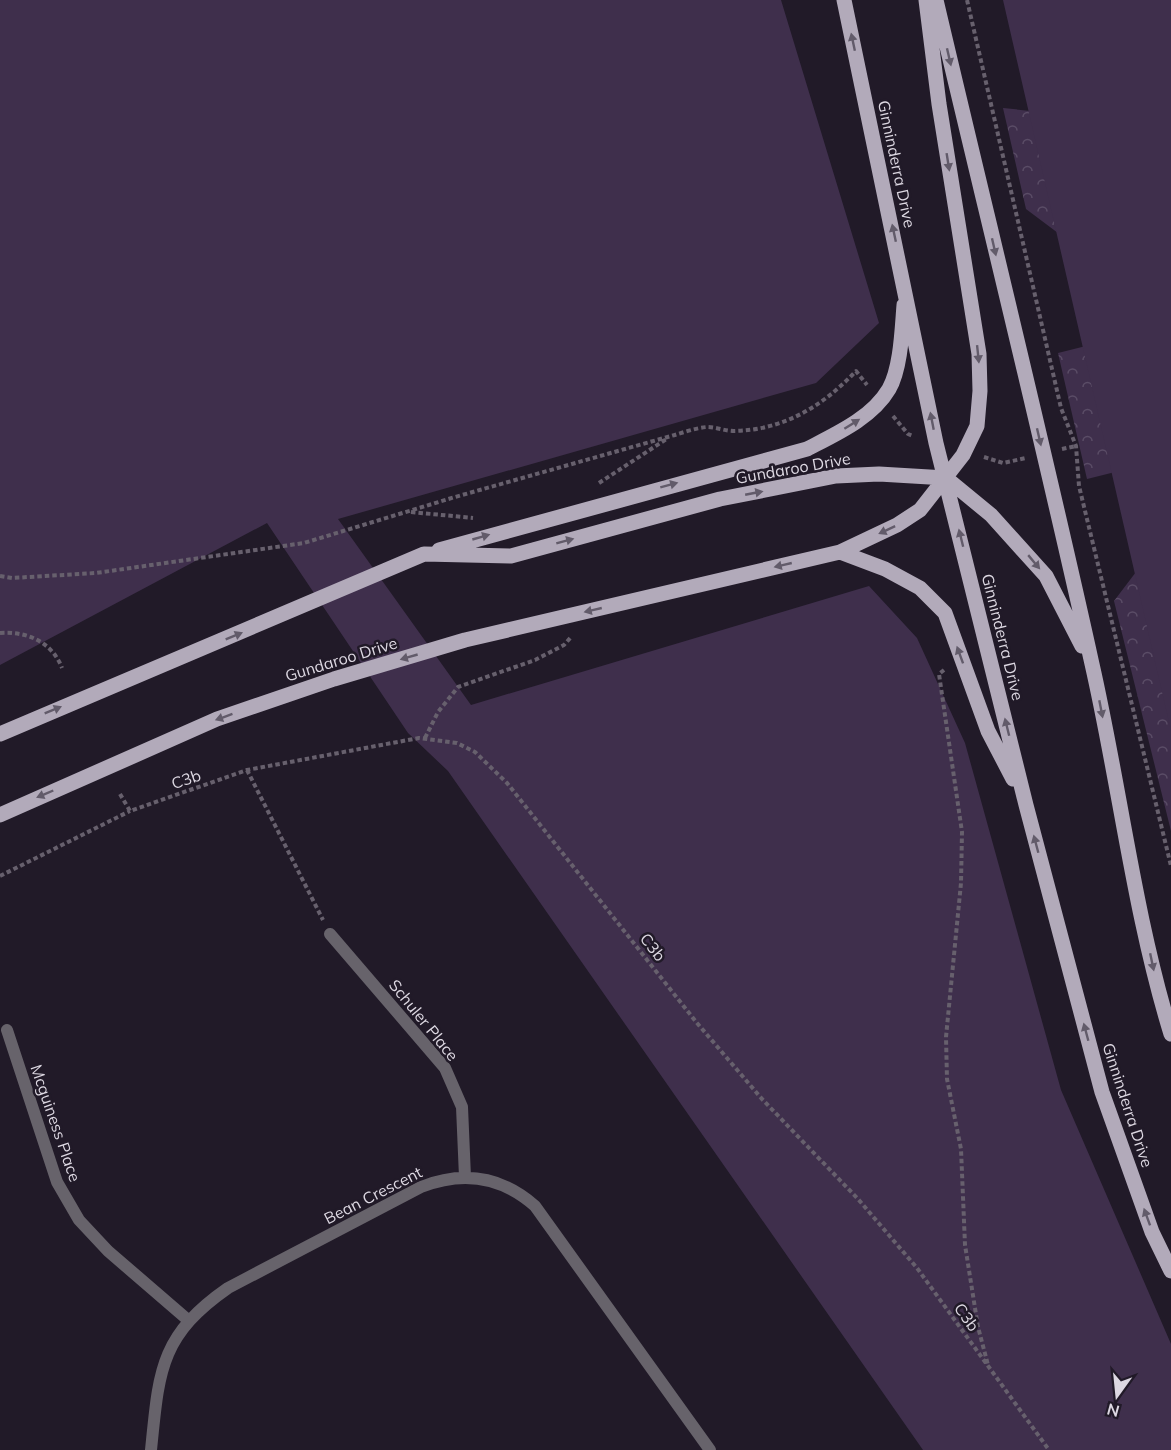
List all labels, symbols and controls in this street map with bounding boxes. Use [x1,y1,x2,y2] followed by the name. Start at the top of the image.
[848,33,857,52] one-way arrow
[945,48,955,66] one-way arrow
[874,98,920,230] street label: Ginninderra Drive
[944,152,953,171] one-way arrow
[888,224,898,242] one-way arrow
[990,237,1000,256] one-way arrow
[973,345,983,364] one-way arrow
[927,412,936,431] one-way arrow
[844,418,860,429] one-way arrow
[1034,427,1044,446] one-way arrow
[734,448,852,488] street label: Gundaroo Drive
[659,480,678,490] one-way arrow
[745,488,764,497] one-way arrow
[879,525,896,534] one-way arrow
[955,529,965,547] one-way arrow
[472,532,490,541] one-way arrow
[556,536,574,545] one-way arrow
[1027,554,1040,570] one-way arrow
[774,561,792,571] one-way arrow
[978,572,1028,702] street label: Ginninderra Drive
[584,606,602,616] one-way arrow
[225,631,243,641] one-way arrow
[282,632,400,686] street label: Gundaroo Drive
[955,646,965,664] one-way arrow
[400,653,418,662] one-way arrow
[1097,699,1106,718] one-way arrow
[45,705,63,715] one-way arrow
[215,712,233,722] one-way arrow
[1001,718,1011,737] one-way arrow
[168,765,204,793] street label: C3b
[35,789,53,799] one-way arrow
[1031,835,1040,853] one-way arrow
[636,929,670,965] street label: C3b
[1147,952,1157,971] one-way arrow
[385,975,463,1065] street label: Schuler Place
[1080,1023,1090,1042] one-way arrow
[1098,1040,1158,1170] street label: Ginninderra Drive
[27,1062,85,1184] street label: Mcguiness Place
[321,1162,426,1228] street label: Bean Crescent
[1142,1208,1152,1226] one-way arrow
[950,1299,984,1335] street label: C3b
[1087,1366,1147,1426] north arrow
[1105,1399,1122,1422] text: N

